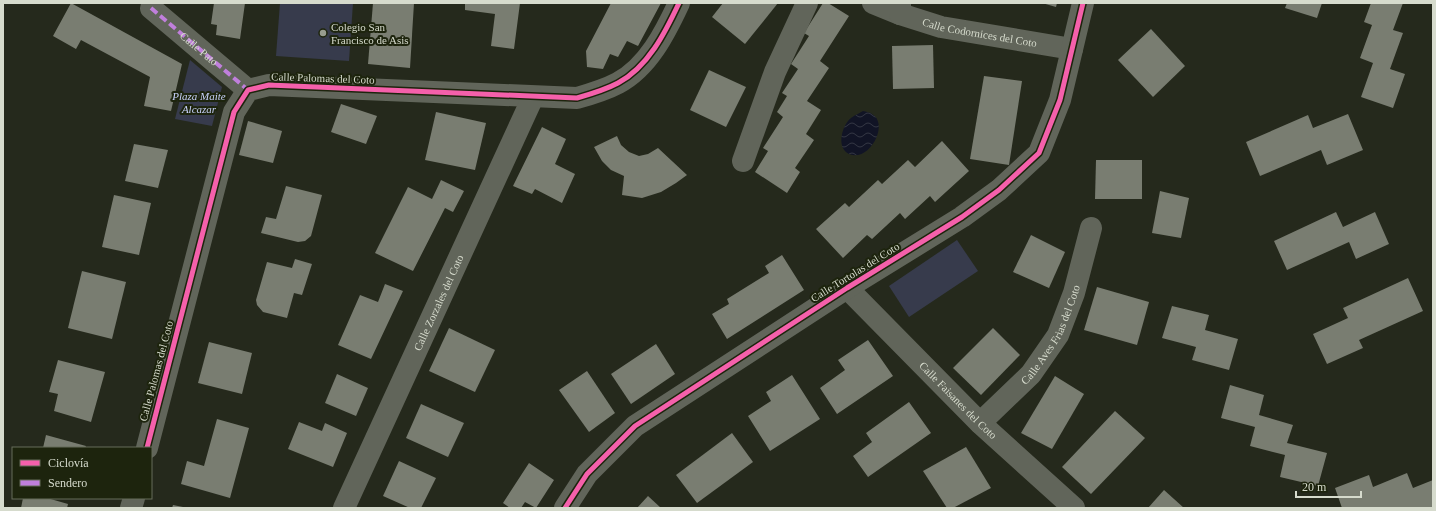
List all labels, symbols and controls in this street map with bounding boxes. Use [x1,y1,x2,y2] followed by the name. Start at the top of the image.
[921,15,1038,49] street label: Calle Codornices del Coto
[331,21,409,46] place label: Colegio San Francisco de Asis
[318,28,328,38] marker: Colegio San Francisco de Asis
[178,29,221,68] street label: Calle Pato
[271,70,375,86] street label: Calle Palomas del Coto
[171,90,226,115] park label: Plaza Maite Alcazar
[809,240,902,304] street label: Calle Tortolas del Coto
[411,252,466,353] street label: Calle Zorzales del Coto
[1018,283,1082,387] street label: Calle Aves Frias del Coto
[137,319,175,423] street label: Calle Palomas del Coto
[917,359,1000,442] street label: Calle Faisanes del Coto
[12,447,152,499] legend
[48,456,89,470] text: Ciclovía
[1296,473,1361,499] scale bar
[48,476,87,490] text: Sendero
[1302,480,1327,494] text: 20 m

